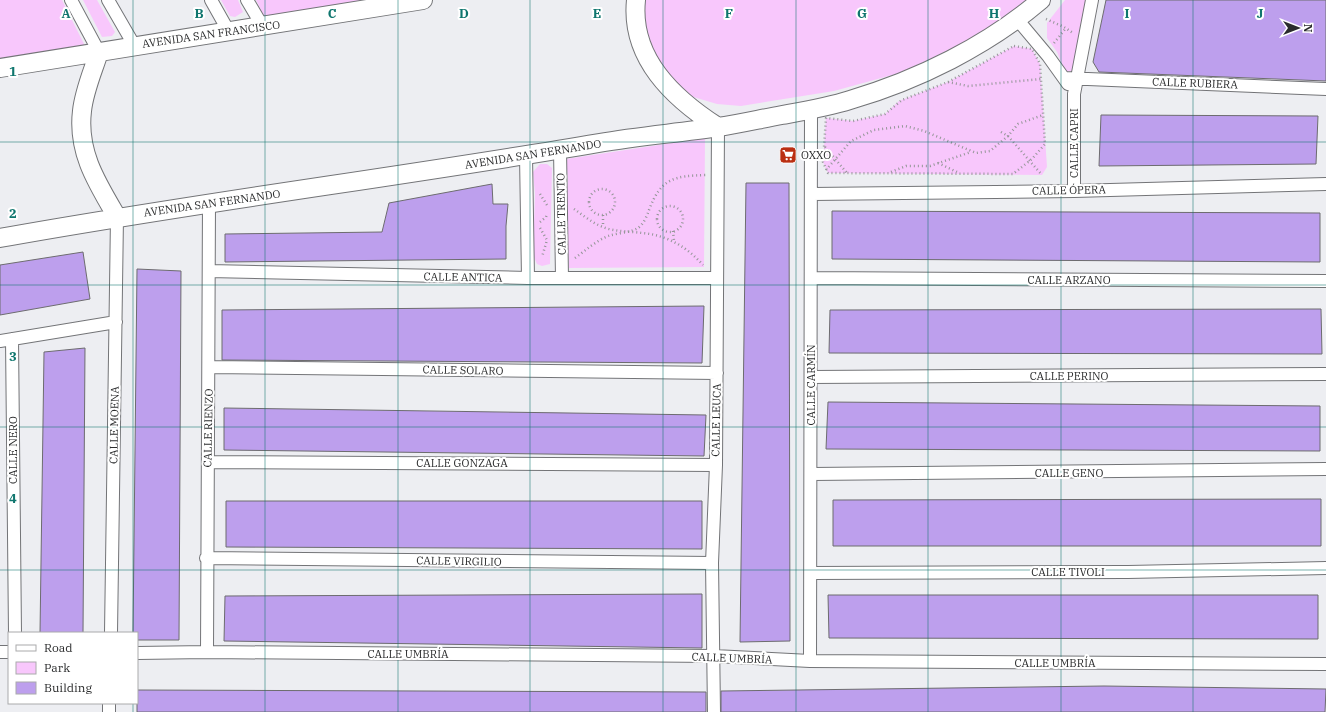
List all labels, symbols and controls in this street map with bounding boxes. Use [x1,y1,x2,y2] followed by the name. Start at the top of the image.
[61,5,71,22] text: A
[194,5,204,22] text: B
[328,5,337,22] text: C
[459,5,469,22] text: D
[593,5,601,22] text: E
[725,5,733,22] text: F
[857,5,867,22] text: G
[989,5,1000,22] text: H
[1125,5,1130,22] text: I
[1257,5,1264,22] text: J
[1278,8,1318,48] north arrow
[141,17,281,51] street label: AVENIDA SAN FRANCISCO
[1301,24,1315,33] text: N
[9,63,17,80] text: 1
[1152,75,1239,92] street label: CALLE RUBIERA
[1067,108,1081,178] street label: CALLE CAPRI
[464,136,602,172] street label: AVENIDA SAN FERNANDO
[778,145,798,165] supermarket icon: OXXO
[801,148,831,162] place label: OXXO
[553,173,569,255] street label: CALLE TRENTO
[1032,182,1107,198] street label: CALLE ÓPERA
[143,186,281,220] street label: AVENIDA SAN FERNANDO
[9,205,17,222] text: 2
[423,269,503,285] street label: CALLE ANTICA
[1027,273,1111,287] street label: CALLE ARZANO
[804,344,818,426] street label: CALLE CARMÍN
[9,348,17,365] text: 3
[422,362,504,378] street label: CALLE SOLARO
[1030,369,1108,383] street label: CALLE PERINO
[708,383,724,457] street label: CALLE LEUCA
[106,386,122,464] street label: CALLE MOENA
[200,388,216,467] street label: CALLE RIENZO
[6,416,20,484] street label: CALLE NERO
[416,456,508,470] street label: CALLE GONZAGA
[1035,466,1103,480] street label: CALLE GENO
[9,490,17,507] text: 4
[416,553,502,569] street label: CALLE VIRGILIO
[1031,565,1105,579] street label: CALLE TIVOLI
[8,632,138,704] legend
[44,640,73,655] text: Road
[368,647,449,661] street label: CALLE UMBRÍA
[691,650,773,666] street label: CALLE UMBRÍA
[1015,656,1096,670] street label: CALLE UMBRÍA
[44,660,70,675] text: Park
[44,680,92,695] text: Building

